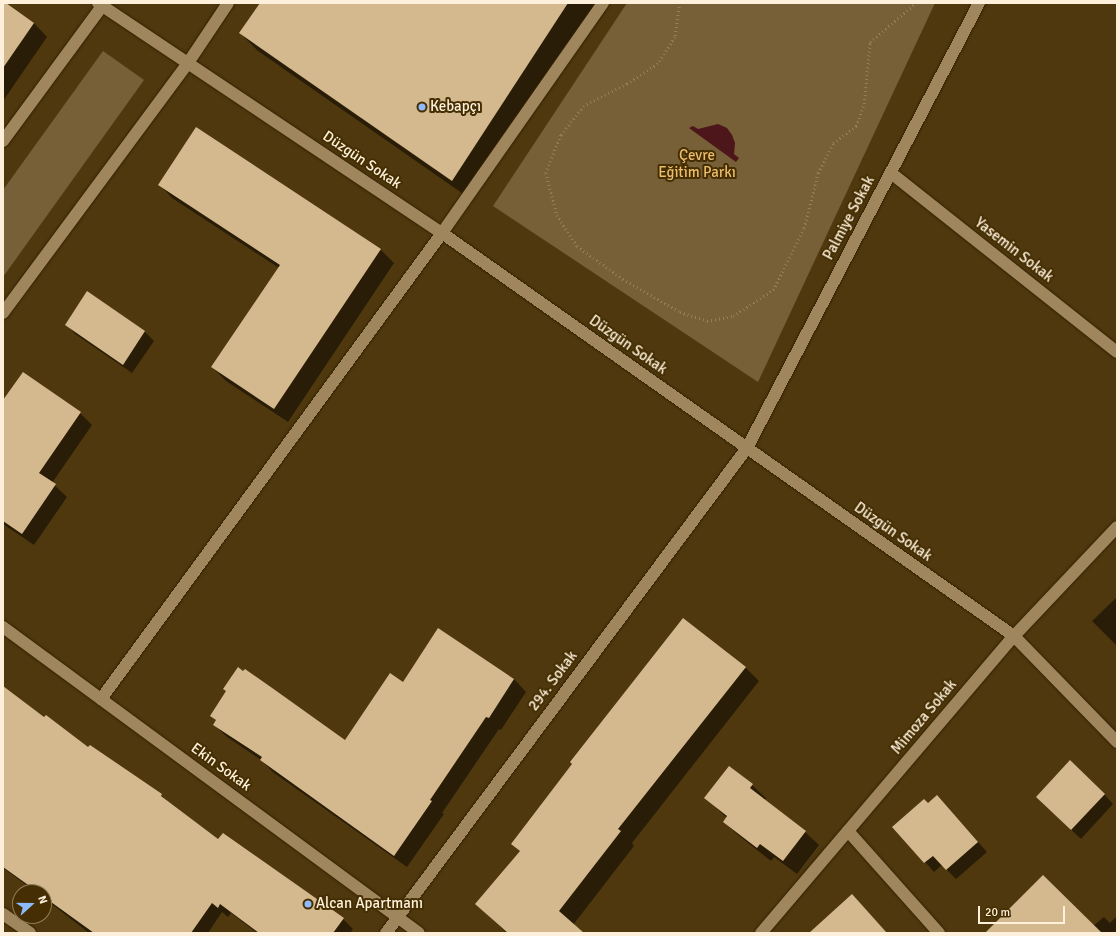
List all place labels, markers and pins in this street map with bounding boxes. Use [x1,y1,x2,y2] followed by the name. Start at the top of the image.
[430,98,481,116] place label: Kebapçı
[417,102,427,112] marker: Kebapçı
[316,895,423,913] place label: Alcan Apartmanı
[303,899,313,909] marker: Alcan Apartmanı

